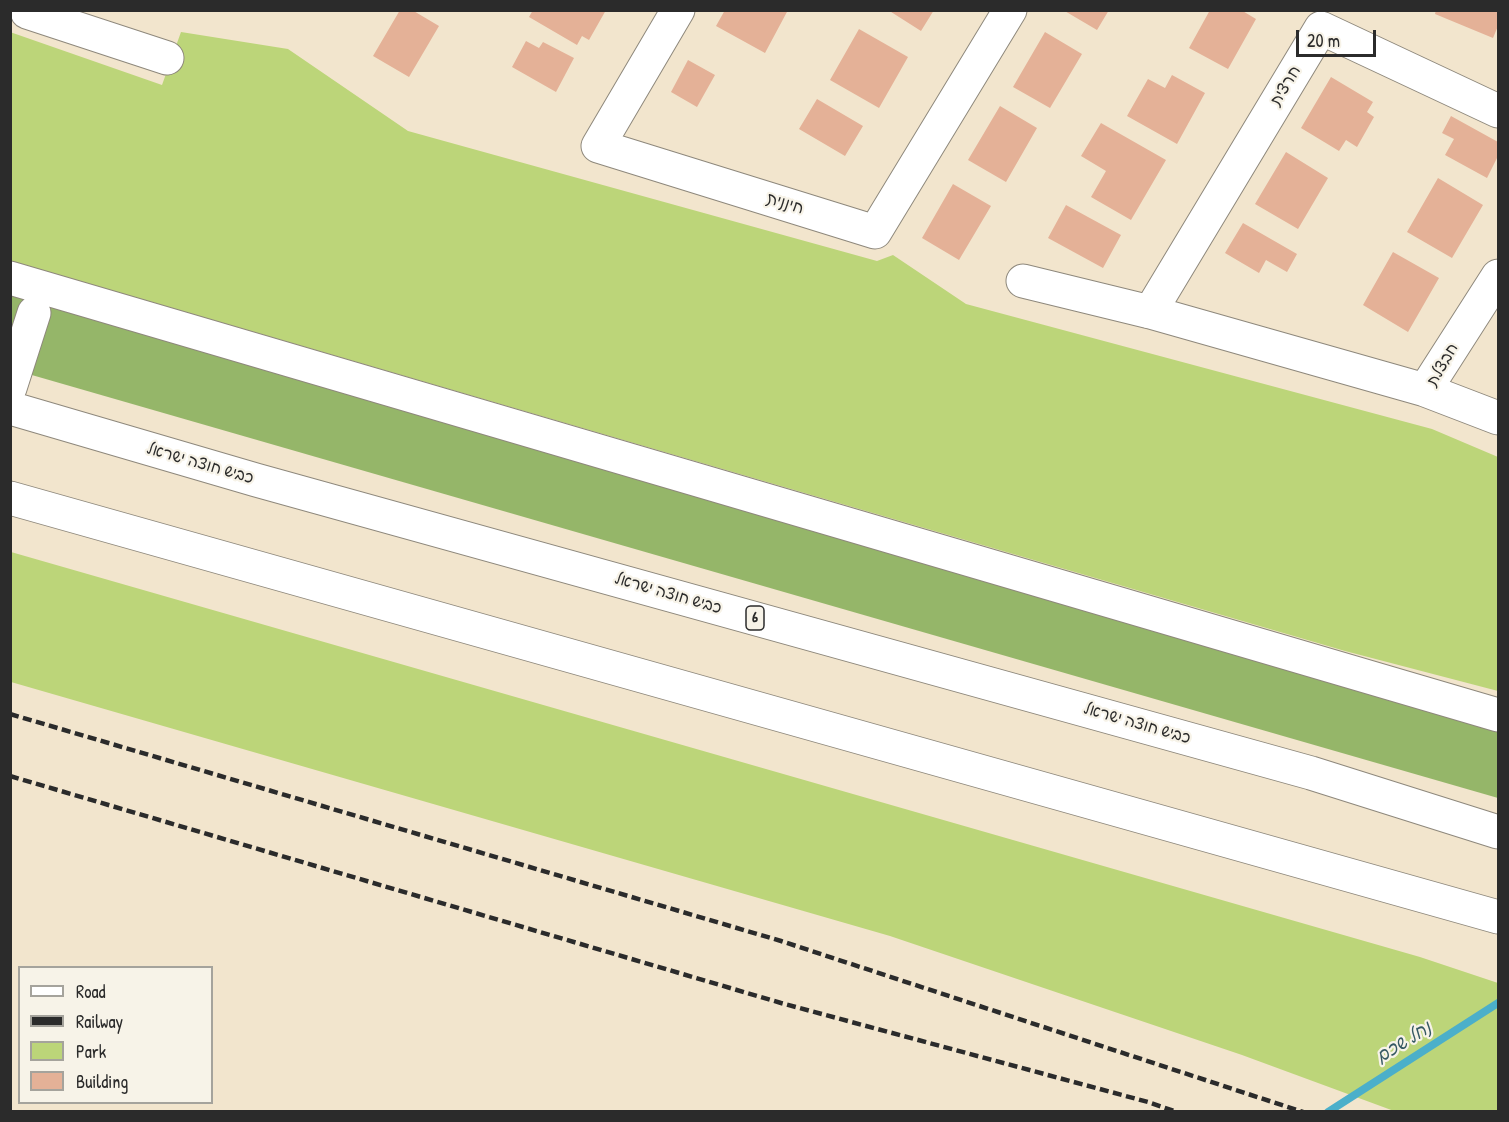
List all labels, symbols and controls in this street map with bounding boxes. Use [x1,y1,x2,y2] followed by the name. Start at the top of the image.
[1299,18,1378,56] scale bar
[1307,28,1340,53] text: 20 m
[1267,63,1305,109] street label: חרצית
[764,189,806,219] street label: חיננית
[1423,340,1463,390] street label: חבצלת
[144,440,256,488] street label: כביש חוצה ישראל
[612,570,724,618] street label: כביש חוצה ישראל
[746,606,764,630] road number: 6
[1081,700,1193,748] street label: כביש חוצה ישראל
[18,966,213,1104] legend
[76,979,106,1004] text: Road
[76,1009,123,1034] text: Railway
[1372,1018,1436,1068] water label: נחל שכם
[76,1039,106,1064] text: Park
[76,1069,128,1094] text: Building

